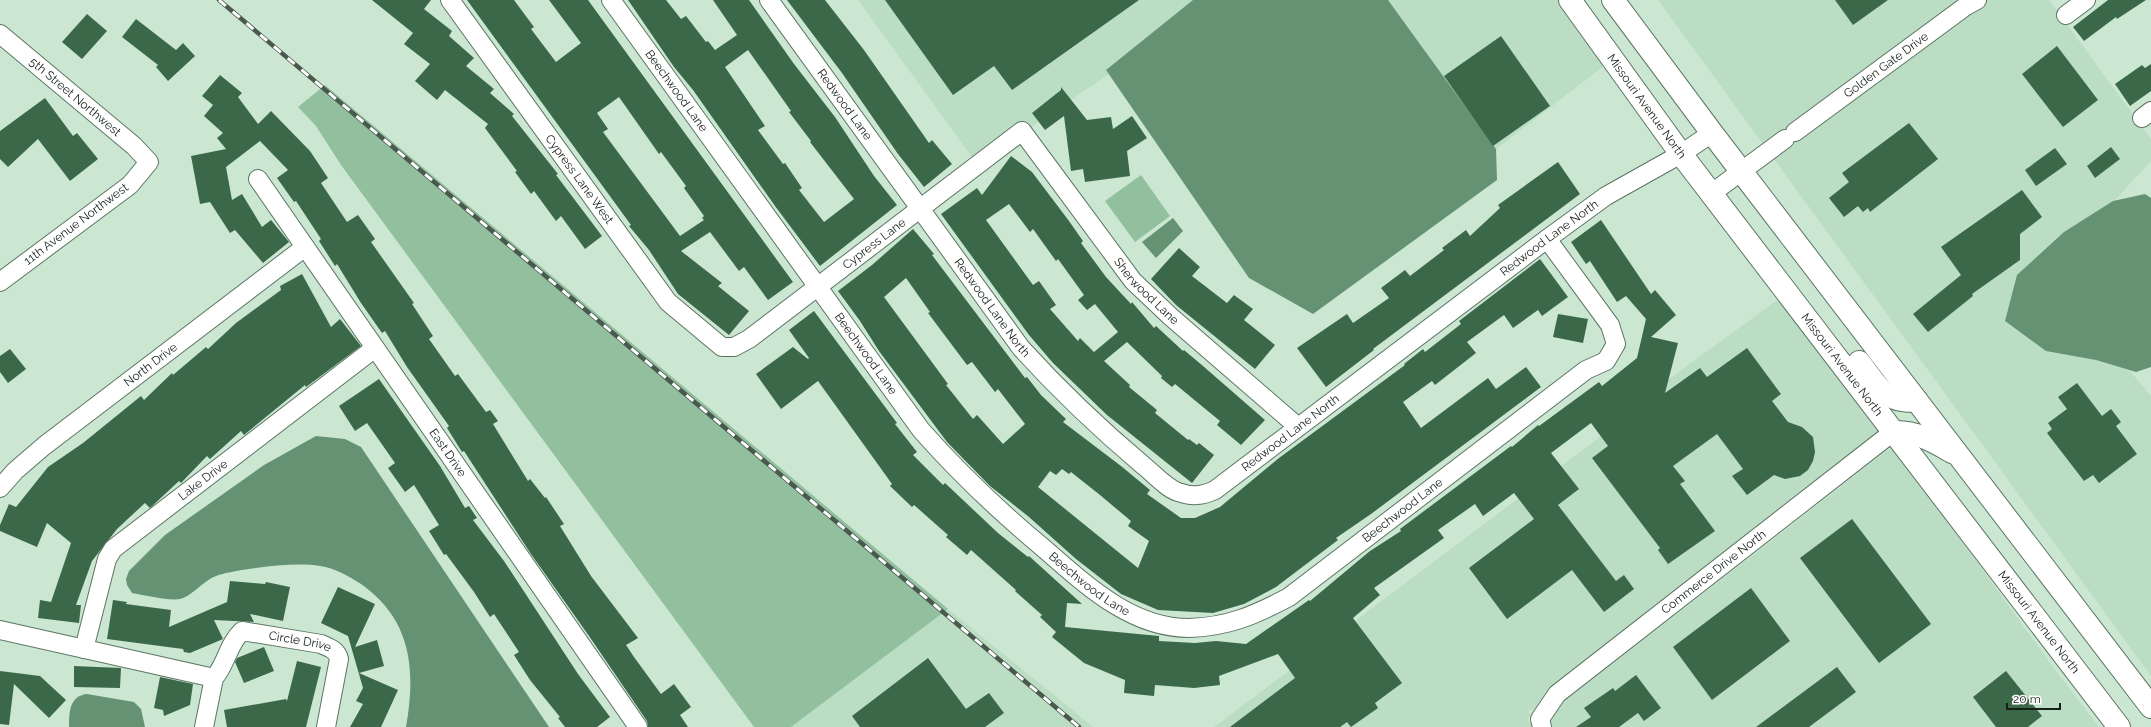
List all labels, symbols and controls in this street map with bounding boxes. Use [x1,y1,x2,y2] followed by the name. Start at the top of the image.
[1841,29,1931,101] street label: Golden Gate Drive
[642,47,711,134] street label: Beechwood Lane
[1604,51,1689,161] street label: Missouri Avenue North
[27,55,124,139] street label: 5th Street Northwest
[814,66,875,143] street label: Redwood Lane
[542,132,616,227] street label: Cypress Lane West
[21,180,131,268] street label: 11th Avenue Northwest
[1497,197,1601,279] street label: Redwood Lane North
[840,215,908,272] street label: Cypress Lane
[1111,255,1182,327] street label: Sherwood Lane
[951,256,1033,360] street label: Redwood Lane North
[832,310,900,397] street label: Beechwood Lane
[1798,311,1886,419] street label: Missouri Avenue North
[121,340,180,389] street label: North Drive
[1239,392,1342,474] street label: Redwood Lane North
[426,426,469,479] street label: East Drive
[176,457,230,503] street label: Lake Drive
[1360,475,1446,545] street label: Beechwood Lane
[1659,527,1769,617] street label: Commerce Drive North
[1046,549,1132,619] street label: Beechwood Lane
[1995,568,2082,676] street label: Missouri Avenue North
[268,629,334,655] street label: Circle Drive
[2007,685,2060,711] scale bar
[2013,692,2041,706] text: 20 m

